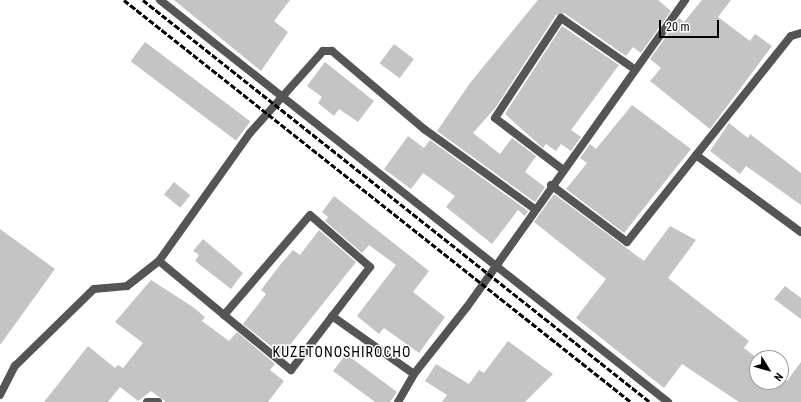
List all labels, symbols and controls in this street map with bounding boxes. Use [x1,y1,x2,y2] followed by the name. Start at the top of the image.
[661,12,721,38] scale bar
[666,20,690,34] text: 20 m
[273,344,411,360] district label: KUZETONOSHIROCHO
[749,350,789,390] north arrow
[771,370,785,384] text: N

